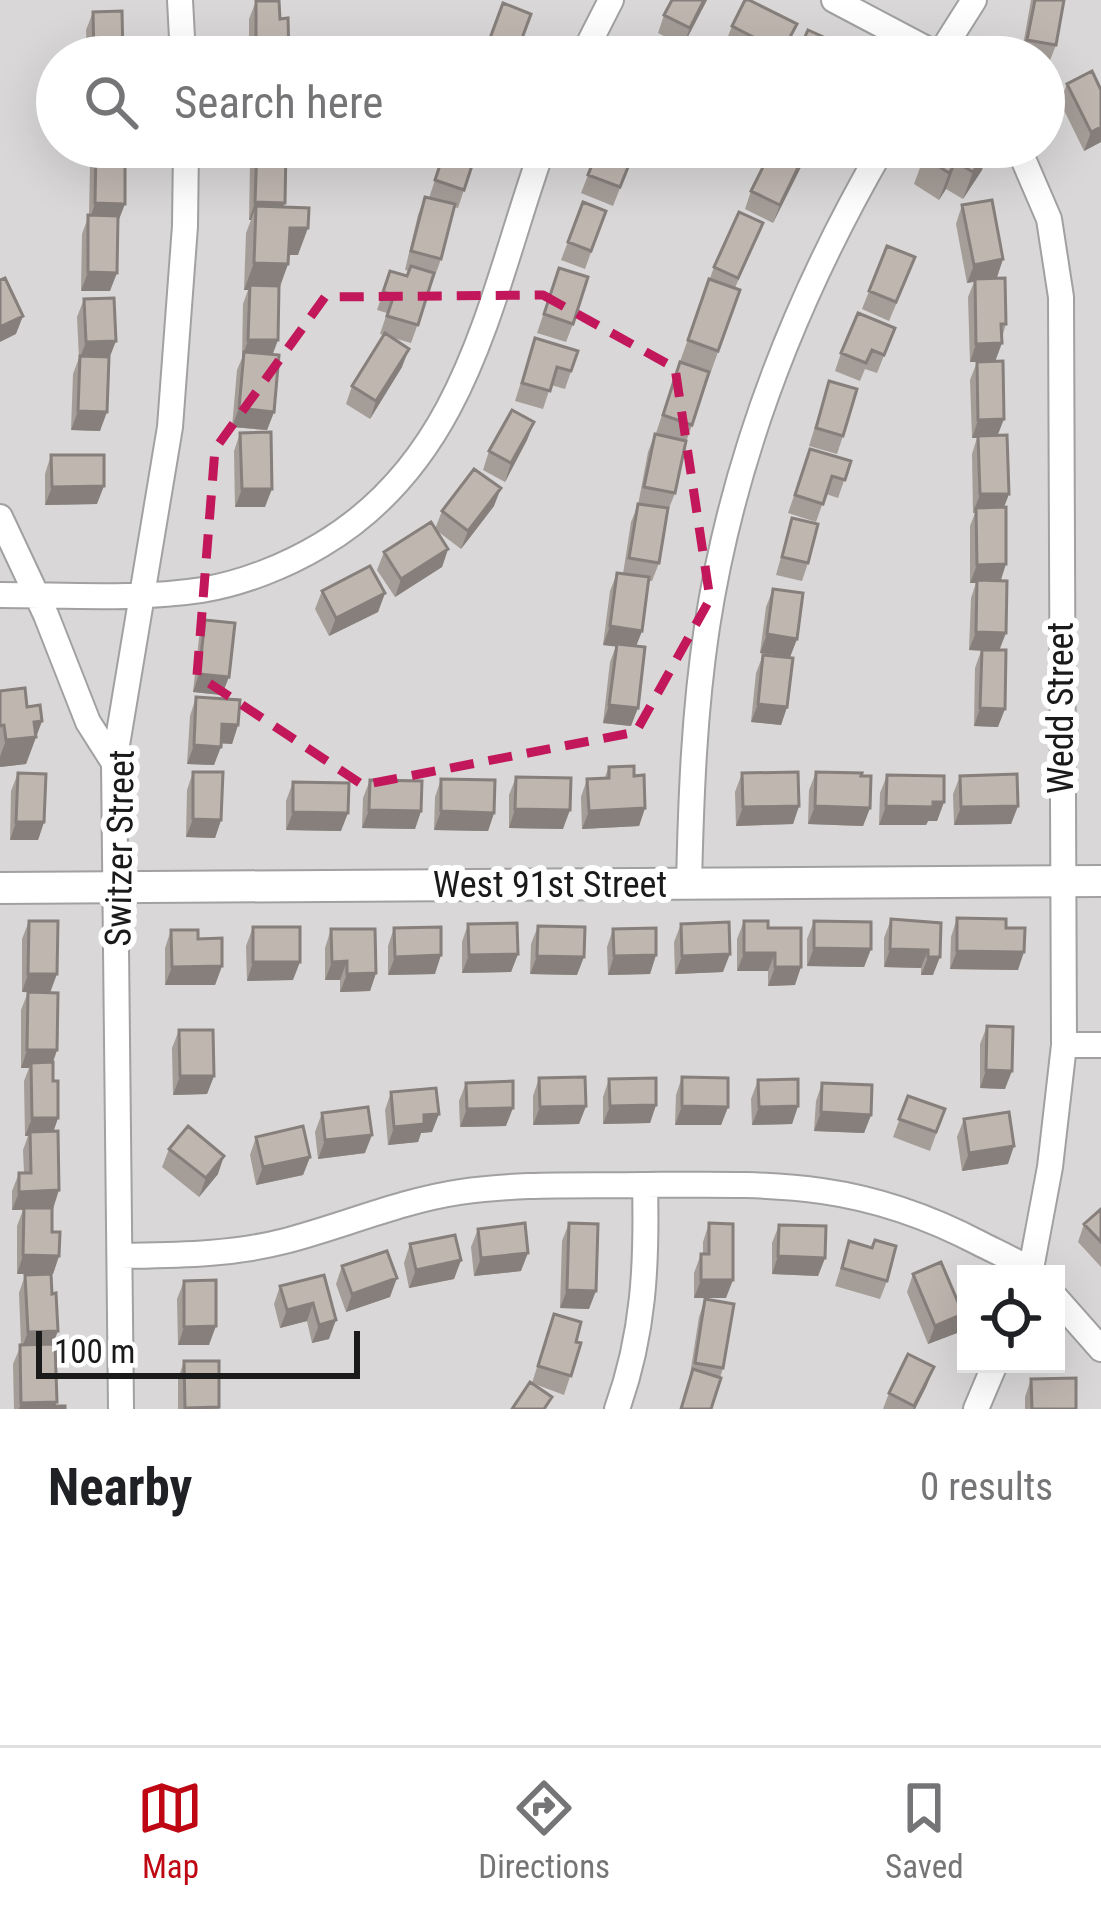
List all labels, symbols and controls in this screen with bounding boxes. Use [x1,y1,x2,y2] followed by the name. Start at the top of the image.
[36,36,1065,168] search box
[78,69,144,135] icon: search
[174,76,383,129] text: Search here
[1040,622,1082,794] street label: Wedd Street
[97,749,143,947] street label: Switzer Street
[433,864,667,906] street label: West 91st Street
[957,1265,1065,1373] map controls
[957,1265,1065,1373] button: locate
[36,1325,360,1378] scale bar
[54,1332,135,1371] text: 100 m
[48,1458,192,1517] text: Nearby
[920,1464,1053,1510] text: 0 results
[137,1775,203,1886] tab: Map
[478,1775,610,1886] tab: Directions
[885,1775,964,1886] tab: Saved

